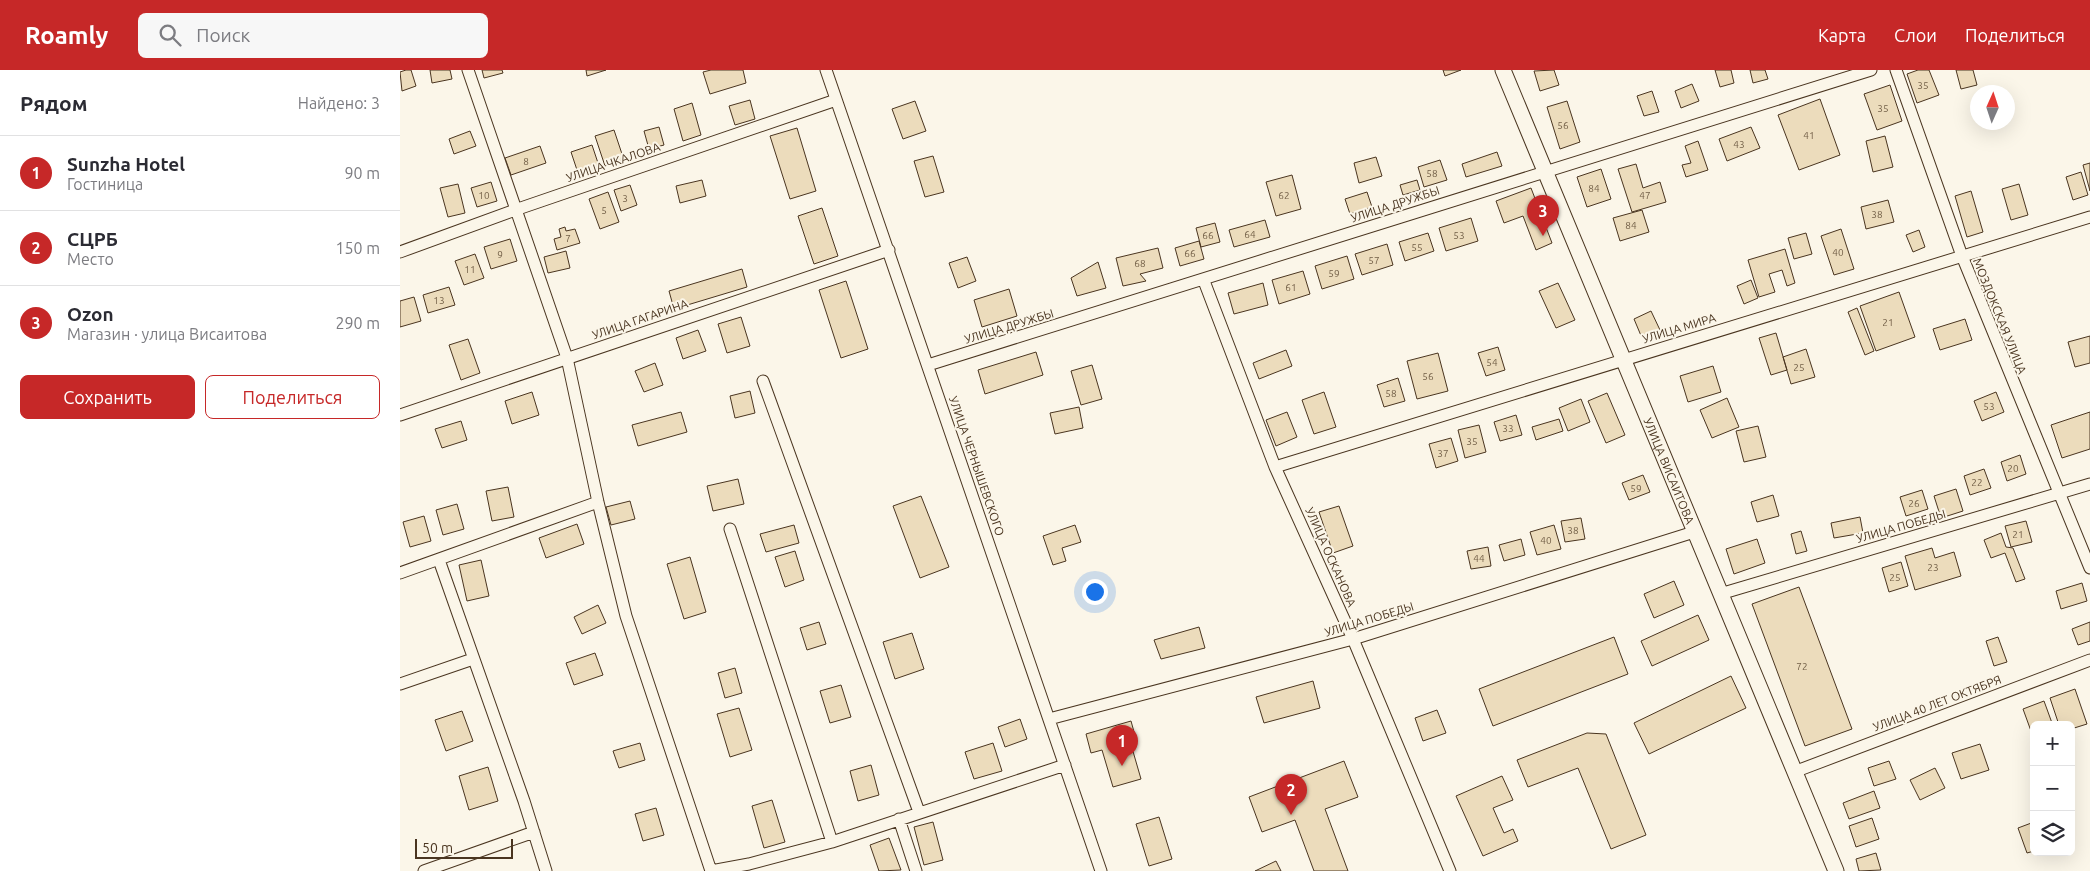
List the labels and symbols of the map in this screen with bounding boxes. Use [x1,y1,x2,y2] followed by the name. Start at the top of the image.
[1917,80,1929,91] house number: 35
[1970,85,2015,130] north arrow
[1877,103,1889,114] house number: 35
[1557,120,1569,131] house number: 56
[1803,130,1815,141] house number: 41
[1733,139,1745,150] house number: 43
[564,140,662,184] street label: УЛИЦА ЧКАЛОВА
[523,156,529,167] house number: 8
[1426,168,1438,179] house number: 58
[1588,183,1600,194] house number: 84
[1349,184,1441,224] street label: УЛИЦА ДРУЖБЫ
[478,190,490,201] house number: 10
[1278,190,1290,201] house number: 62
[1639,190,1651,201] house number: 47
[622,193,628,204] house number: 3
[1527,195,1559,236] pin: 3
[601,205,607,216] house number: 5
[1871,209,1883,220] house number: 38
[1625,220,1637,231] house number: 84
[1244,229,1256,240] house number: 64
[1202,230,1214,241] house number: 66
[1453,230,1465,241] house number: 53
[565,233,571,244] house number: 7
[1411,242,1423,253] house number: 55
[1832,247,1844,258] house number: 40
[1184,248,1196,259] house number: 66
[497,249,503,260] house number: 9
[1368,255,1380,266] house number: 57
[1971,256,2029,376] street label: МОЗДОКСКАЯ УЛИЦА
[1134,258,1146,269] house number: 68
[464,264,476,275] house number: 11
[1328,268,1340,279] house number: 59
[1285,282,1297,293] house number: 61
[433,295,445,306] house number: 13
[590,296,690,342] street label: УЛИЦА ГАГАРИНА
[963,306,1055,346] street label: УЛИЦА ДРУЖБЫ
[1641,311,1717,345] street label: УЛИЦА МИРА
[1882,317,1894,328] house number: 21
[1486,357,1498,368] house number: 54
[1793,362,1805,373] house number: 25
[1422,371,1434,382] house number: 56
[1385,388,1397,399] house number: 58
[947,394,1007,538] street label: УЛИЦА ЧЕРНЫШЕВСКОГО
[1983,401,1995,412] house number: 53
[1642,416,1698,526] street label: УЛИЦА ВИСАИТОВА
[1502,423,1514,434] house number: 33
[1466,436,1478,447] house number: 35
[1437,448,1449,459] house number: 37
[2007,463,2019,474] house number: 20
[1971,477,1983,488] house number: 22
[1630,483,1642,494] house number: 59
[1908,498,1920,509] house number: 26
[1303,505,1359,609] street label: УЛИЦА ОСКАНОВА
[1855,507,1947,545] street label: УЛИЦА ПОБЕДЫ
[1567,525,1579,536] house number: 38
[2012,529,2024,540] house number: 21
[1540,535,1552,546] house number: 40
[1473,553,1485,564] house number: 44
[1927,562,1939,573] house number: 23
[1889,572,1901,583] house number: 25
[1082,579,1108,605] your location
[1323,599,1415,639] street label: УЛИЦА ПОБЕДЫ
[1796,661,1808,672] house number: 72
[1871,673,2003,733] street label: УЛИЦА 40 ЛЕТ ОКТЯБРЯ
[1106,725,1138,766] pin: 1
[1275,774,1307,815] pin: 2
[415,836,512,859] scale bar

